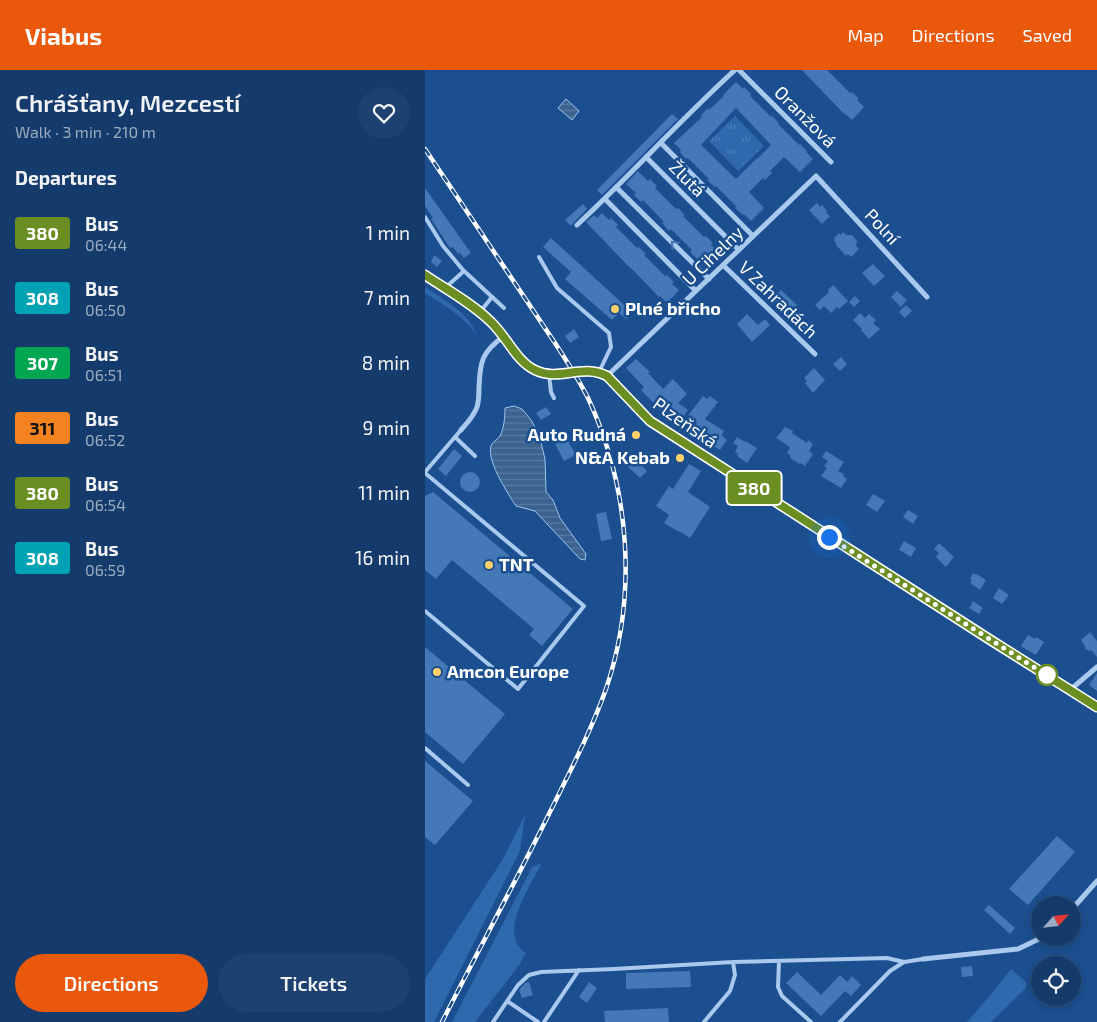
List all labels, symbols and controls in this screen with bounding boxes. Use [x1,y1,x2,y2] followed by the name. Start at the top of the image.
[25,21,102,50] text: Viabus
[847,24,884,46] text: Map
[912,24,995,46] text: Directions
[1023,24,1072,46] text: Saved
[770,81,841,152] street label: Oranžová
[358,87,410,139] button: heart
[15,88,240,117] text: Chrášťany, Mezcestí
[15,122,156,141] text: Walk · 3 min · 210 m
[665,155,711,201] street label: Žlutá
[15,166,117,189] text: Departures
[861,204,905,249] street label: Polní
[85,212,119,235] text: Bus
[366,221,410,244] text: 1 min
[677,221,748,290] street label: U Cihelny
[26,222,59,244] text: 380
[85,235,127,254] text: 06:44
[671,241,680,250] one-way arrow
[734,256,823,342] street label: V Zahradách
[85,277,119,300] text: Bus
[364,286,410,309] text: 7 min
[26,287,59,309] text: 308
[625,297,721,319] place label: Plné břicho
[85,300,126,319] text: 06:50
[609,303,621,315] marker: Plné břicho
[85,342,119,365] text: Bus
[362,351,410,374] text: 8 min
[27,352,58,374] text: 307
[85,365,123,384] text: 06:51
[649,392,722,452] street label: Plzeňská
[85,407,119,430] text: Bus
[362,416,410,439] text: 9 min
[30,417,55,439] text: 311
[528,423,626,445] place label: Auto Rudná
[630,429,642,441] marker: Auto Rudná
[85,430,125,449] text: 06:52
[575,446,670,468] place label: N&A Kebab
[674,452,686,464] marker: N&A Kebab
[85,472,119,495] text: Bus
[725,472,783,504] line badge: 380
[738,477,770,499] text: 380
[358,481,410,504] text: 11 min
[26,482,59,504] text: 380
[85,495,126,514] text: 06:54
[817,525,842,550] your location
[85,537,119,560] text: Bus
[355,546,410,569] text: 16 min
[26,547,59,569] text: 308
[499,553,534,575] place label: TNT
[483,559,495,571] marker: TNT
[85,560,125,579] text: 06:59
[447,660,569,682] place label: Amcon Europe
[1036,664,1058,686] unlabelled marker
[431,666,443,678] marker: Amcon Europe
[1031,896,1081,946] north arrow
[1031,896,1081,1006] map controls
[15,954,208,1012] button: Directions
[218,954,410,1012] button: Tickets
[1031,956,1081,1006] button: locate

